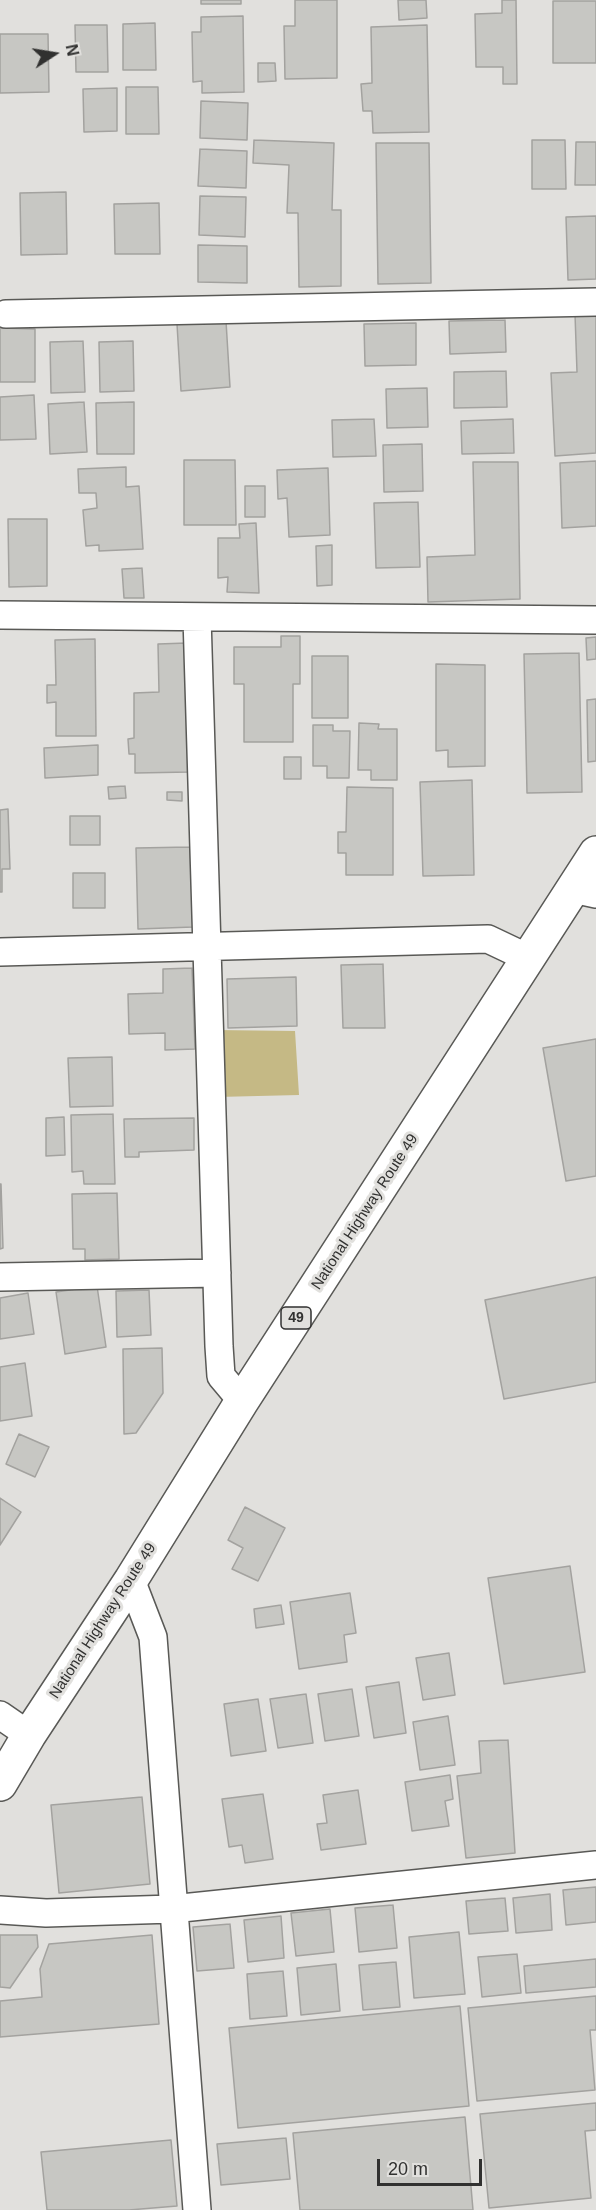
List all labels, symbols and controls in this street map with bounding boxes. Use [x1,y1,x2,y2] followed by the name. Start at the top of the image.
[24,24,84,84] north arrow
[63,43,82,58] text: N
[308,1131,422,1293] street label: National Highway Route 49
[281,1307,311,1329] road number: 49
[46,1540,160,1702] street label: National Highway Route 49
[380,2147,485,2185] scale bar
[388,2159,428,2179] text: 20 m

